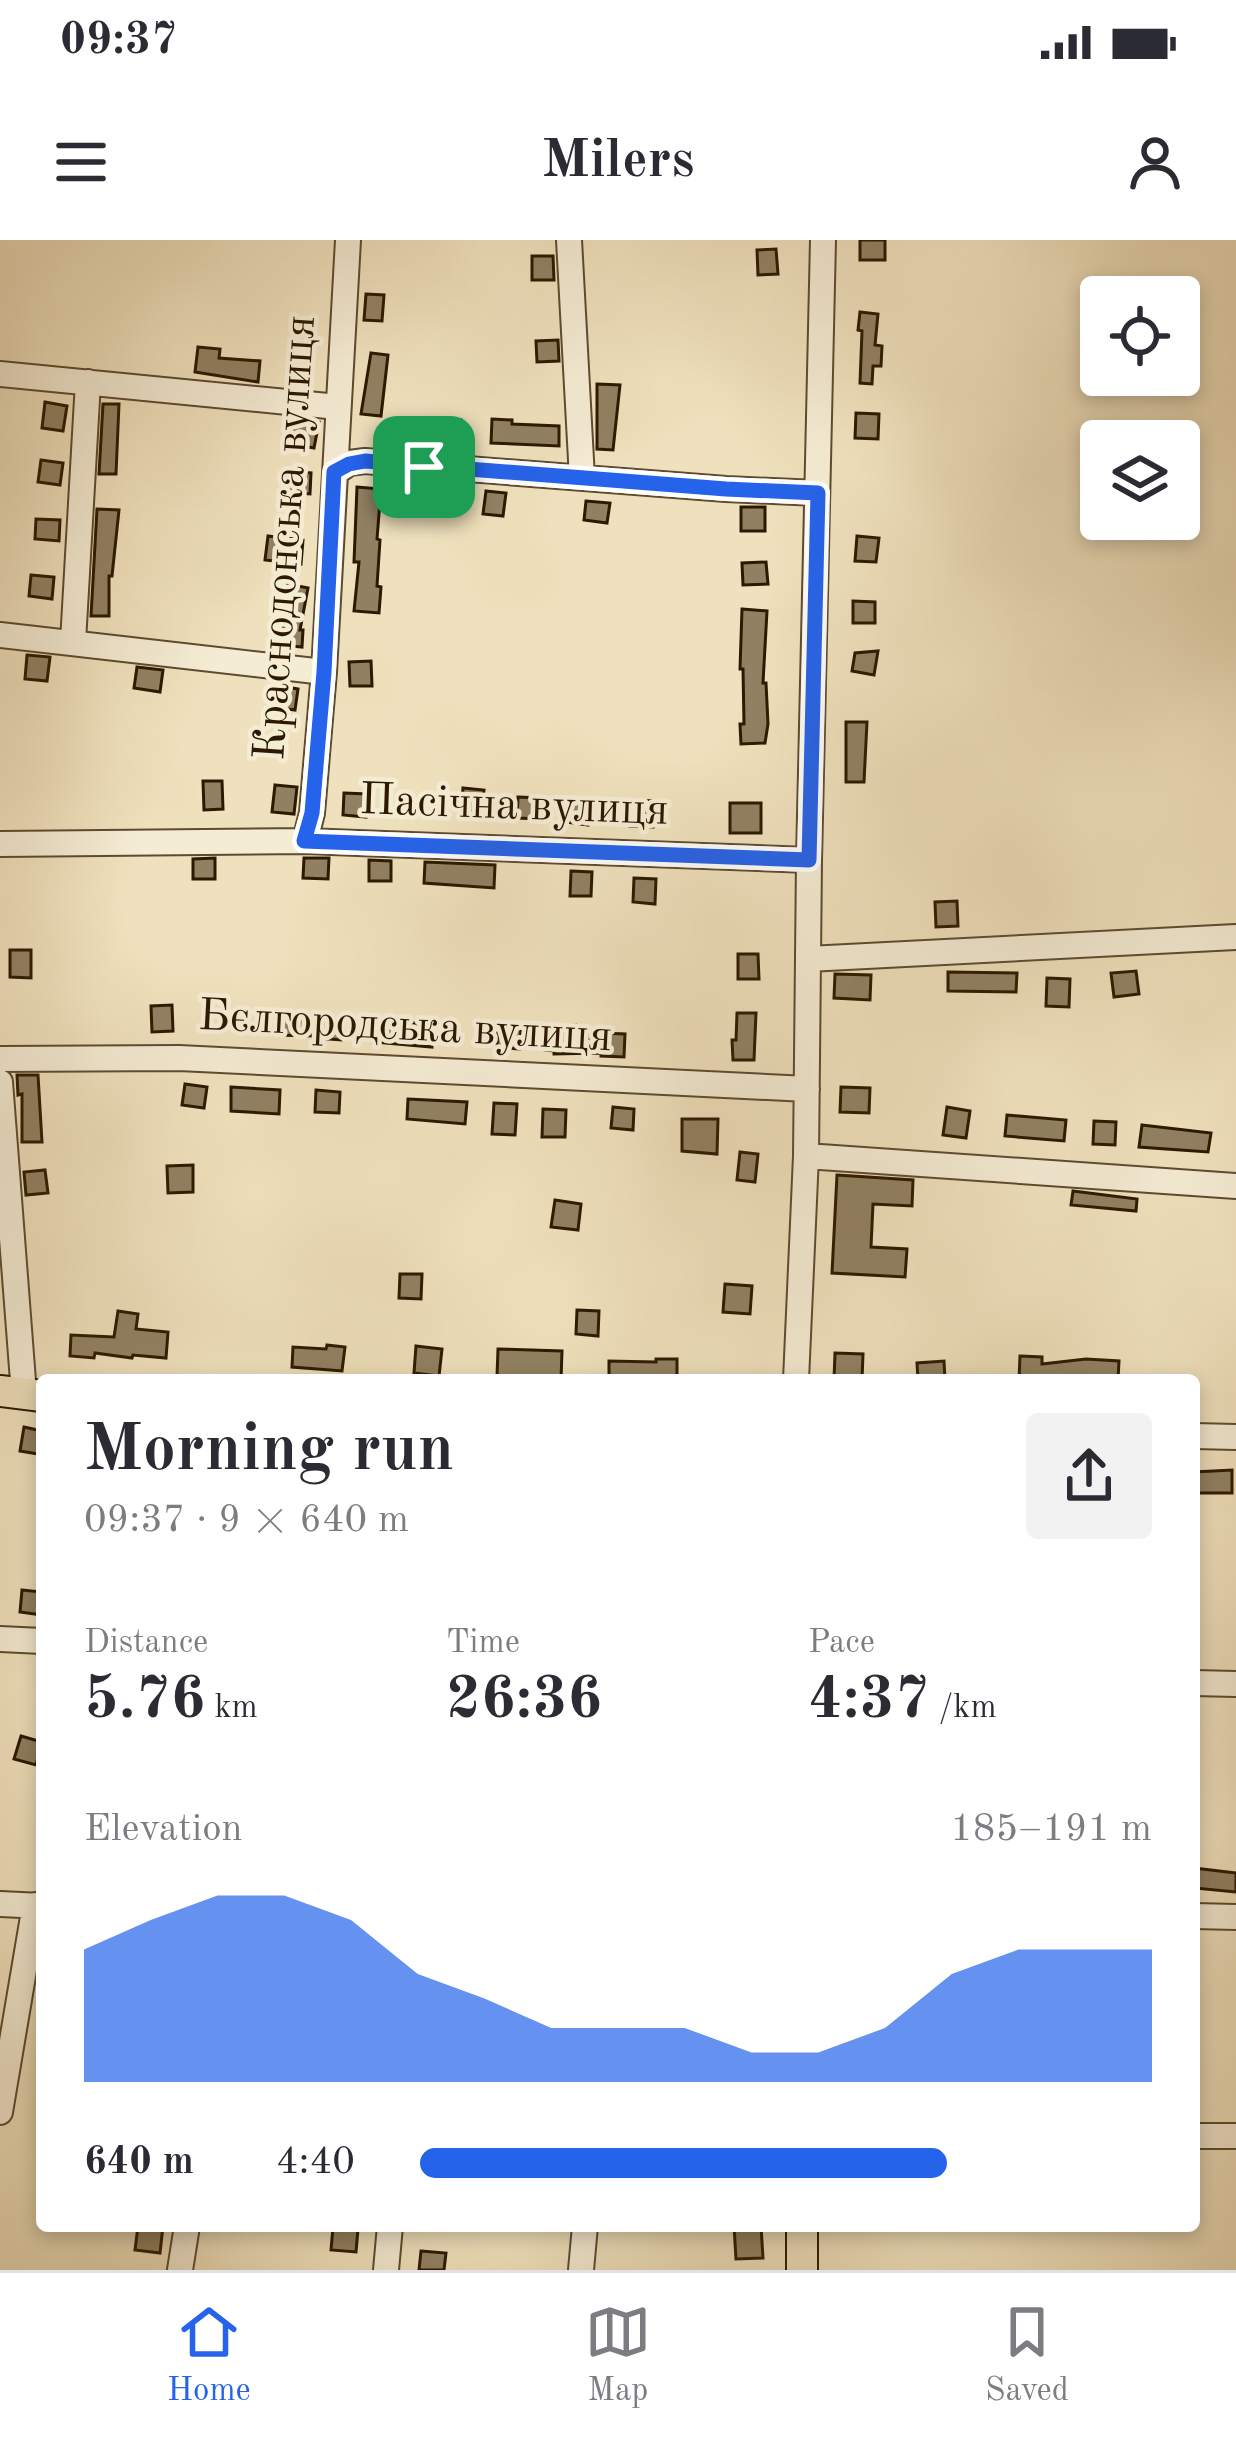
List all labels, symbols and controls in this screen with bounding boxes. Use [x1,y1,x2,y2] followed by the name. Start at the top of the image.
[60,19,177,64] text: 09:37
[48,129,114,195] icon: menu
[1122,129,1188,195] icon: person
[542,135,694,189] text: Milers
[1080,276,1200,540] map controls
[1080,276,1200,396] button: locate
[249,314,325,762] street label: Краснодонська вулиця
[373,416,475,518] pin
[1080,420,1200,540] button: layers
[391,434,457,500] icon: arrive
[359,779,669,835] street label: Пасічна вулиця
[197,995,613,1061] street label: Бєлгородська вулиця
[1026,1413,1152,1539] button: share
[84,1419,454,1485] text: Morning run
[84,1501,409,1540] text: 09:37 · 9 × 640 m
[84,1627,208,1660] text: Distance
[446,1627,520,1660] text: Time
[808,1627,875,1660] text: Pace
[84,1671,205,1731] text: 5.76
[446,1671,602,1731] text: 26:36
[808,1671,929,1731] text: 4:37
[205,1692,258,1725] text: km
[929,1692,997,1725] text: /km
[84,1810,243,1849] text: Elevation
[950,1810,1152,1849] text: 185–191 m
[84,2143,194,2182] text: 640 m
[276,2143,355,2182] text: 4:40
[167,2299,251,2412] tab: Home
[585,2299,651,2412] tab: Map
[985,2299,1069,2412] tab: Saved

